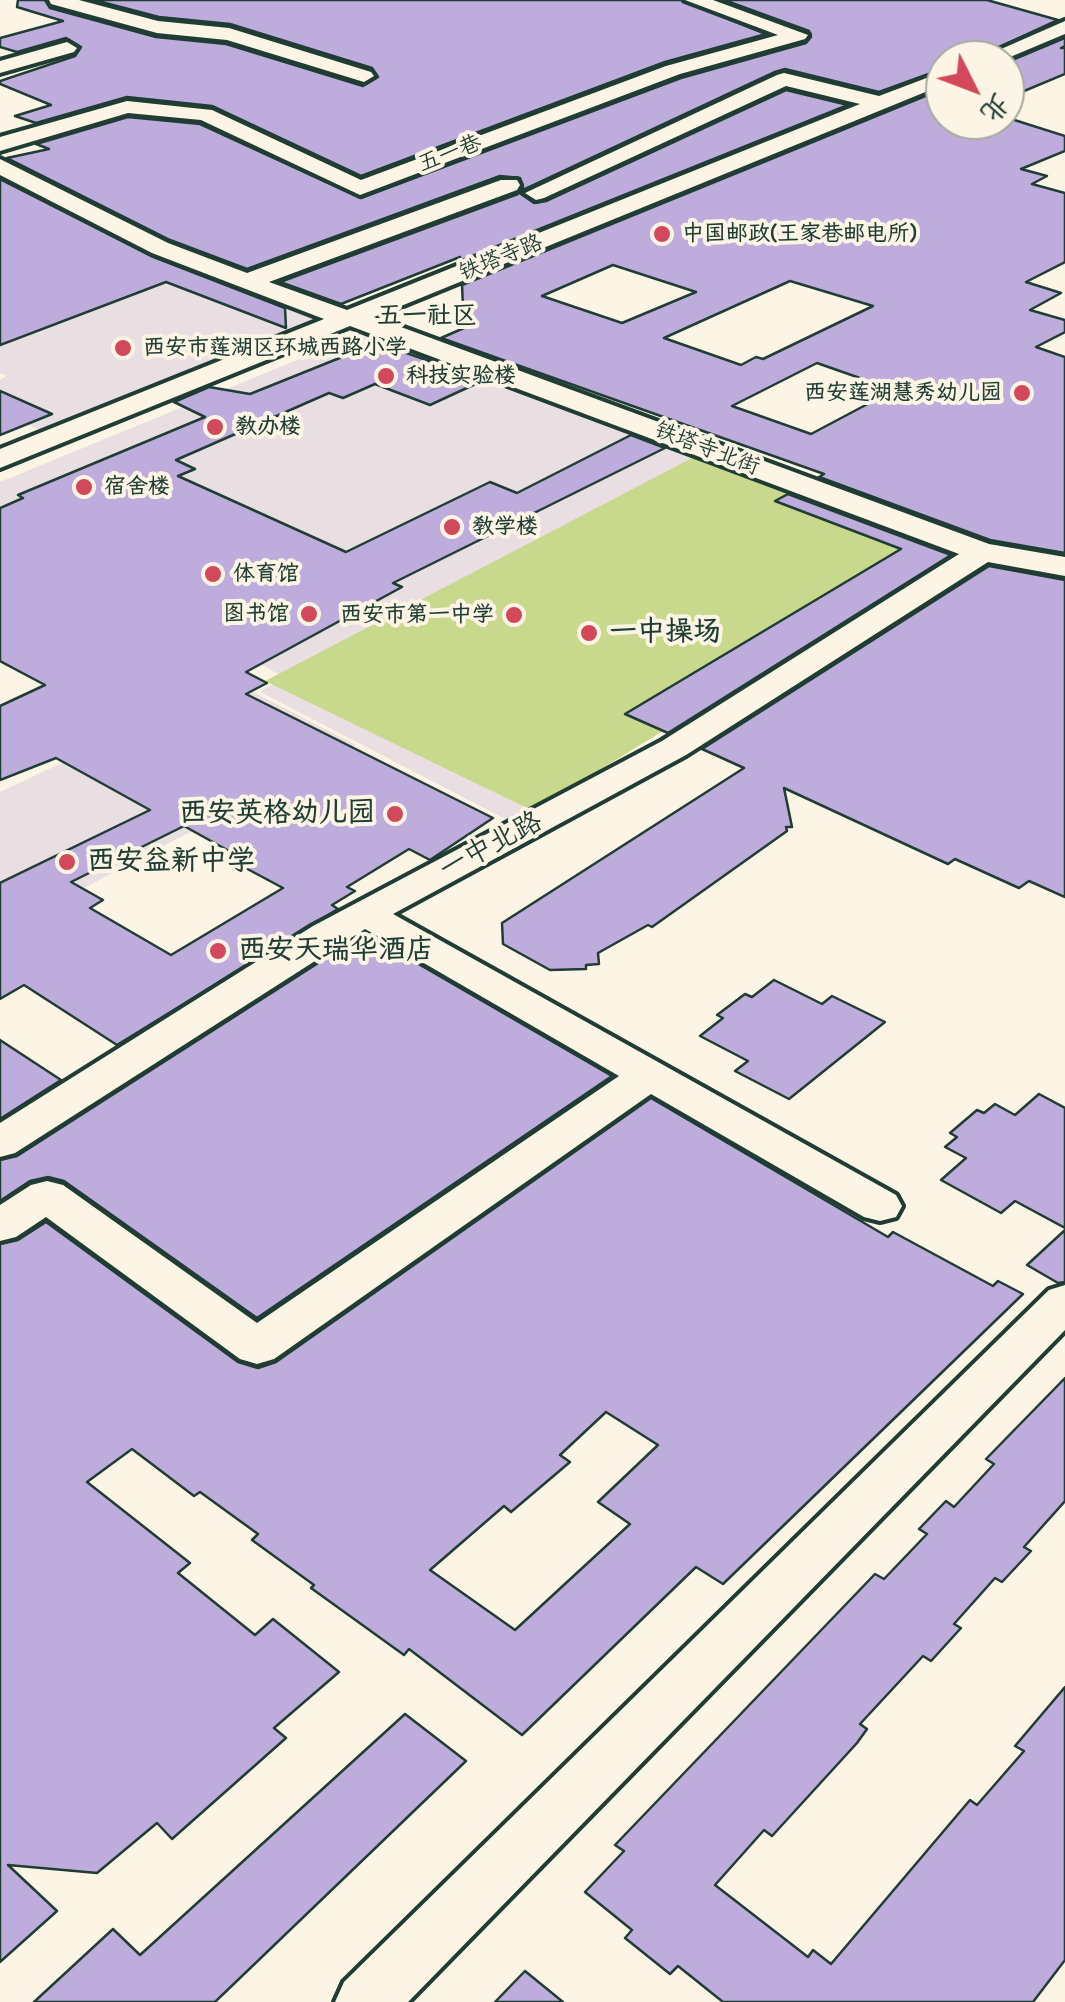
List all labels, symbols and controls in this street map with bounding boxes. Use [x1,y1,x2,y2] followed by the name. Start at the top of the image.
[925,40,1025,140] north arrow
[972,86,1019,132] text: 北
[414,130,486,178] street label: 五一巷
[682,221,917,247] place label: 中国邮政(王家巷邮电所)
[651,223,673,245] marker: 中国邮政(王家巷邮电所)
[455,229,547,287] street label: 铁塔寺路
[377,301,477,331] district label: 五一社区
[143,335,407,361] place label: 西安市莲湖区环城西路小学
[112,337,134,359] marker: 西安市莲湖区环城西路小学
[406,363,516,389] place label: 科技实验楼
[375,365,397,387] marker: 科技实验楼
[804,380,1002,406] place label: 西安莲湖慧秀幼儿园
[1011,382,1033,404] marker: 西安莲湖慧秀幼儿园
[235,414,301,440] place label: 教办楼
[204,416,226,438] marker: 教办楼
[651,417,763,481] street label: 铁塔寺北街
[104,474,170,500] place label: 宿舍楼
[73,476,95,498] marker: 宿舍楼
[472,514,538,540] place label: 教学楼
[441,516,463,538] marker: 教学楼
[233,561,299,587] place label: 体育馆
[202,563,224,585] marker: 体育馆
[223,601,289,627] place label: 图书馆
[340,602,494,628] place label: 西安市第一中学
[298,603,320,625] marker: 图书馆
[503,604,525,626] marker: 西安市第一中学
[609,616,721,650] place label: 一中操场
[578,622,600,644] marker: 一中操场
[179,797,375,831] place label: 西安英格幼儿园
[384,803,406,825] marker: 西安英格幼儿园
[434,805,548,887] street label: 一中北路
[87,845,255,879] place label: 西安益新中学
[56,851,78,873] marker: 西安益新中学
[238,934,434,968] place label: 西安天瑞华酒店
[207,940,229,962] marker: 西安天瑞华酒店

